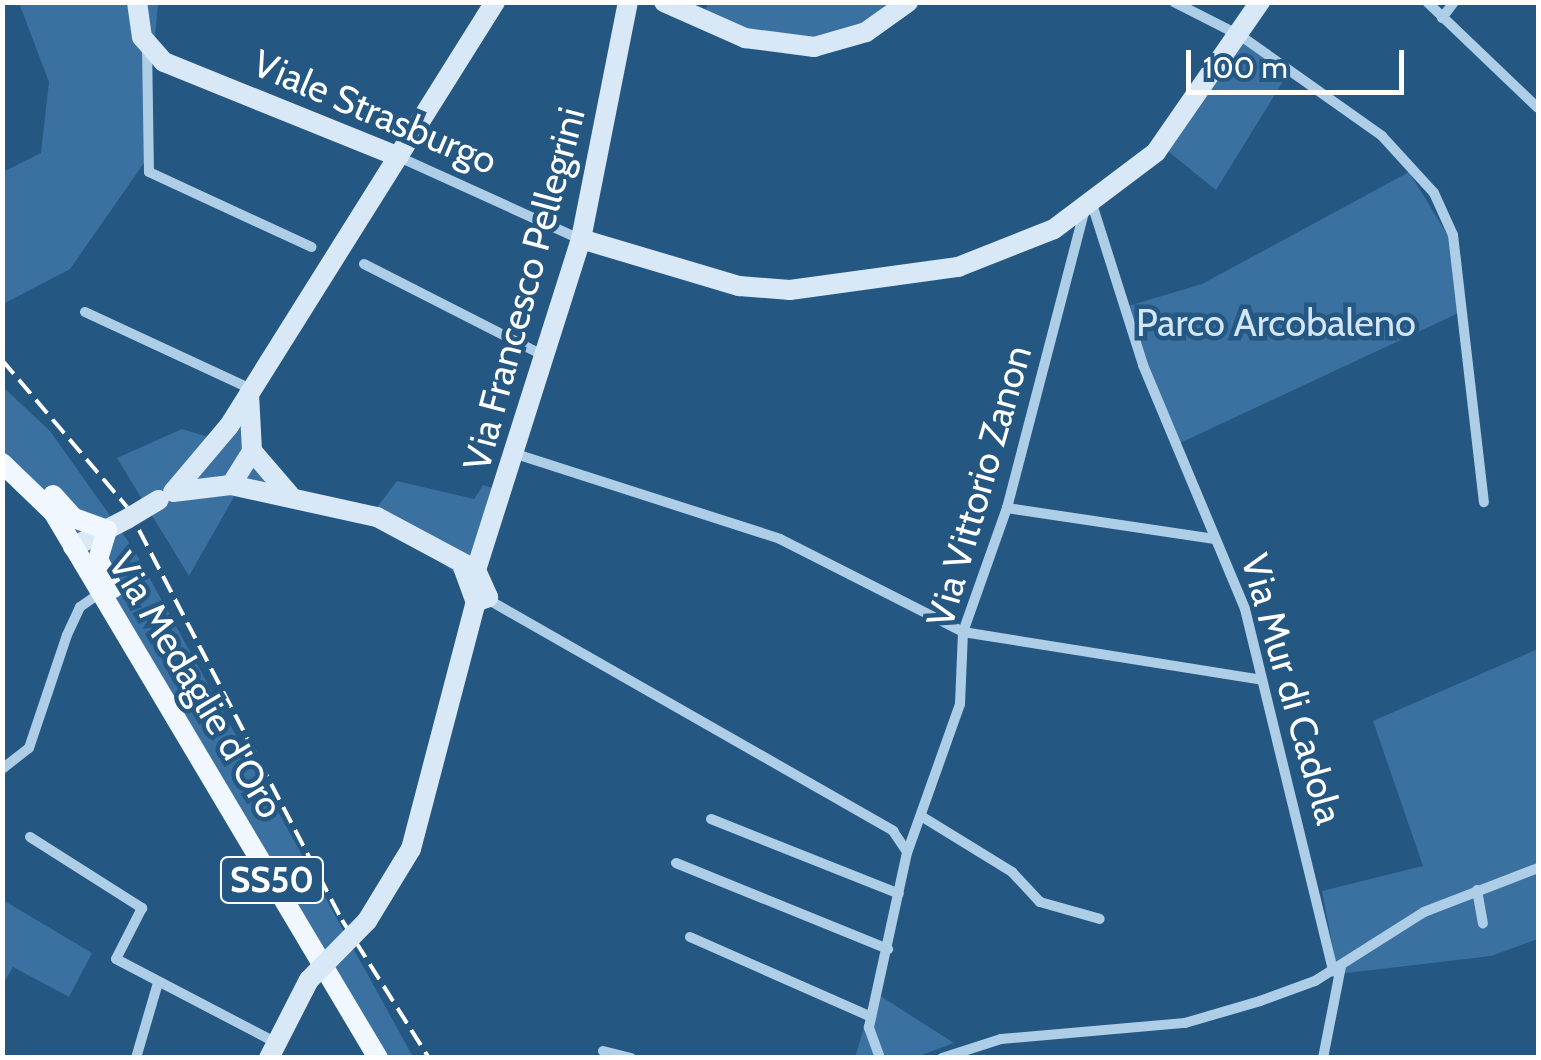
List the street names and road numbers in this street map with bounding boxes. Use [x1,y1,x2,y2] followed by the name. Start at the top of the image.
[246,40,504,184] street label: Viale Strasburgo
[454,103,594,475] street label: Via Francesco Pellegrini
[917,340,1041,632] street label: Via Vittorio Zanon
[99,544,293,826] street label: Via Medaglie d'Oro
[1232,549,1352,829] street label: Via Mur di Cadola
[220,850,324,910] road number: SS50

